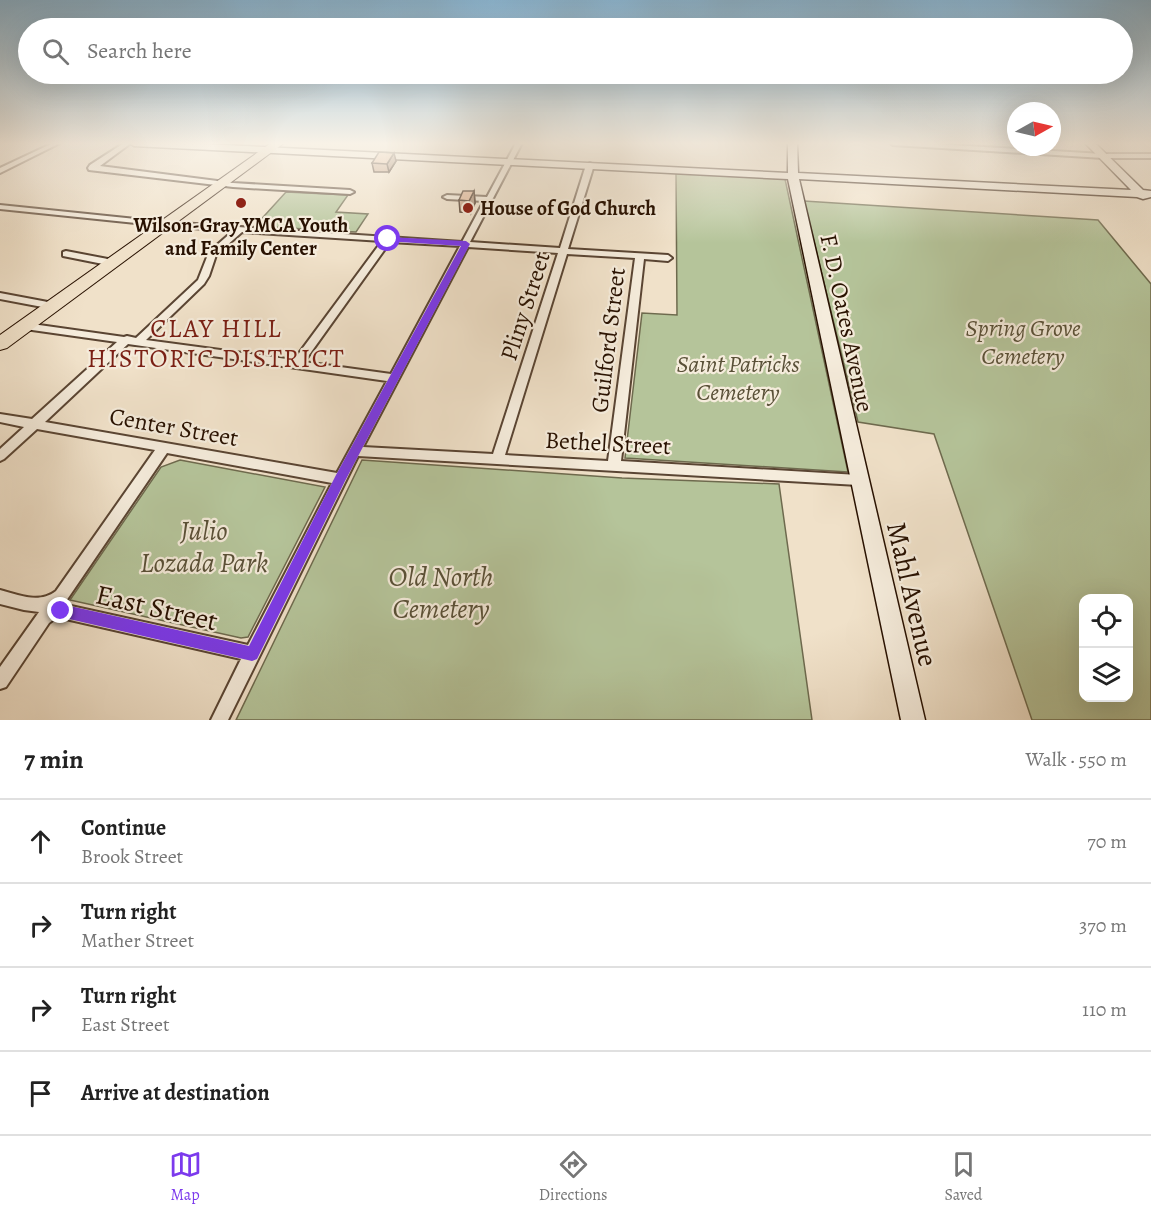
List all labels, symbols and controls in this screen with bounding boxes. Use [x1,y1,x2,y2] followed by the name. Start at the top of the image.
[18,18,1133,84] search box
[39,35,72,68] icon: search
[87,36,192,66] text: Search here
[1007,102,1061,156] north arrow
[480,195,656,222] place label: House of God Church
[234,196,248,210] marker: Wilson-Gray YMCA Youth and Family Center
[461,201,475,215] marker: House of God Church
[133,212,349,262] place label: Wilson-Gray YMCA Youth and Family Center
[374,225,400,251] route start
[812,231,882,415] street label: F. D. Oates Avenue
[492,247,558,365] street label: Pliny Street
[583,265,633,414] street label: Guilford Street
[87,311,345,376] district label: CLAY HILL HISTORIC DISTRICT
[965,312,1081,372] park label: Spring Grove Cemetery
[676,348,800,408] park label: Saint Patricks Cemetery
[107,400,241,454] street label: Center Street
[544,424,672,462] street label: Bethel Street
[140,512,268,582] park label: Julio Lozada Park
[877,518,947,670] street label: Mahl Avenue
[389,558,493,628] park label: Old North Cemetery
[92,576,221,640] street label: East Street
[1079,594,1133,702] map controls
[1079,594,1133,648] button: locate
[47,597,73,623] route end
[1079,648,1133,702] button: layers
[24,742,84,777] text: 7 min
[1025,746,1127,773] text: Walk · 550 m
[81,813,166,843] text: Continue
[24,825,57,858] icon: ahead
[1087,828,1127,855] text: 70 m
[81,843,183,870] text: Brook Street
[81,897,177,927] text: Turn right
[24,909,57,942] icon: right
[1079,912,1127,939] text: 370 m
[81,927,194,954] text: Mather Street
[81,981,177,1011] text: Turn right
[24,993,57,1026] icon: right
[1082,996,1127,1023] text: 110 m
[81,1011,170,1038] text: East Street
[24,1077,57,1110] icon: arrive
[81,1078,270,1108] text: Arrive at destination
[169,1148,202,1206] tab: Map
[539,1148,607,1206] tab: Directions
[944,1148,982,1206] tab: Saved

